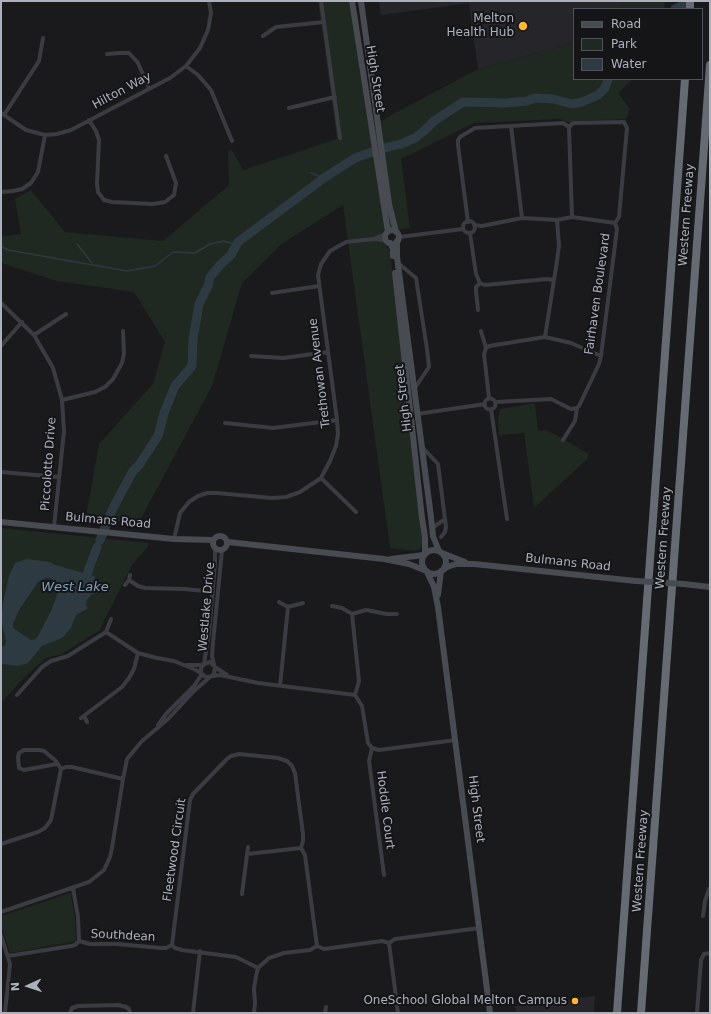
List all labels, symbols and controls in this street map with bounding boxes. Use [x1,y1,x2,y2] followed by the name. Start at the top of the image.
[573,8,703,80] legend
[447,12,514,40] place label: Melton Health Hub
[611,17,641,31] text: Road
[517,20,529,32] marker: Melton Health Hub
[611,37,637,51] text: Park
[363,44,387,114] street label: High Street
[611,57,646,71] text: Water
[90,69,154,113] street label: Hilton Way
[676,163,698,267] street label: Western Freeway
[582,232,614,356] street label: Fairhaven Boulevard
[306,317,334,429] street label: Trethowan Avenue
[393,363,415,433] street label: High Street
[39,417,59,511] street label: Piccolotto Drive
[653,486,675,590] street label: Western Freeway
[65,510,151,532] street label: Bulmans Road
[524,551,612,575] street label: Bulmans Road
[196,562,218,652] street label: Westlake Drive
[41,580,109,596] water label: West Lake
[373,770,397,850] street label: Hoddle Court
[465,774,487,844] street label: High Street
[161,797,189,903] street label: Fleetwood Circuit
[630,809,652,913] street label: Western Freeway
[90,927,156,945] street label: Southdean
[8,966,48,1006] north arrow
[9,982,22,992] text: N
[363,994,567,1008] place label: OneSchool Global Melton Campus
[570,996,580,1006] marker: OneSchool Global Melton Campus

